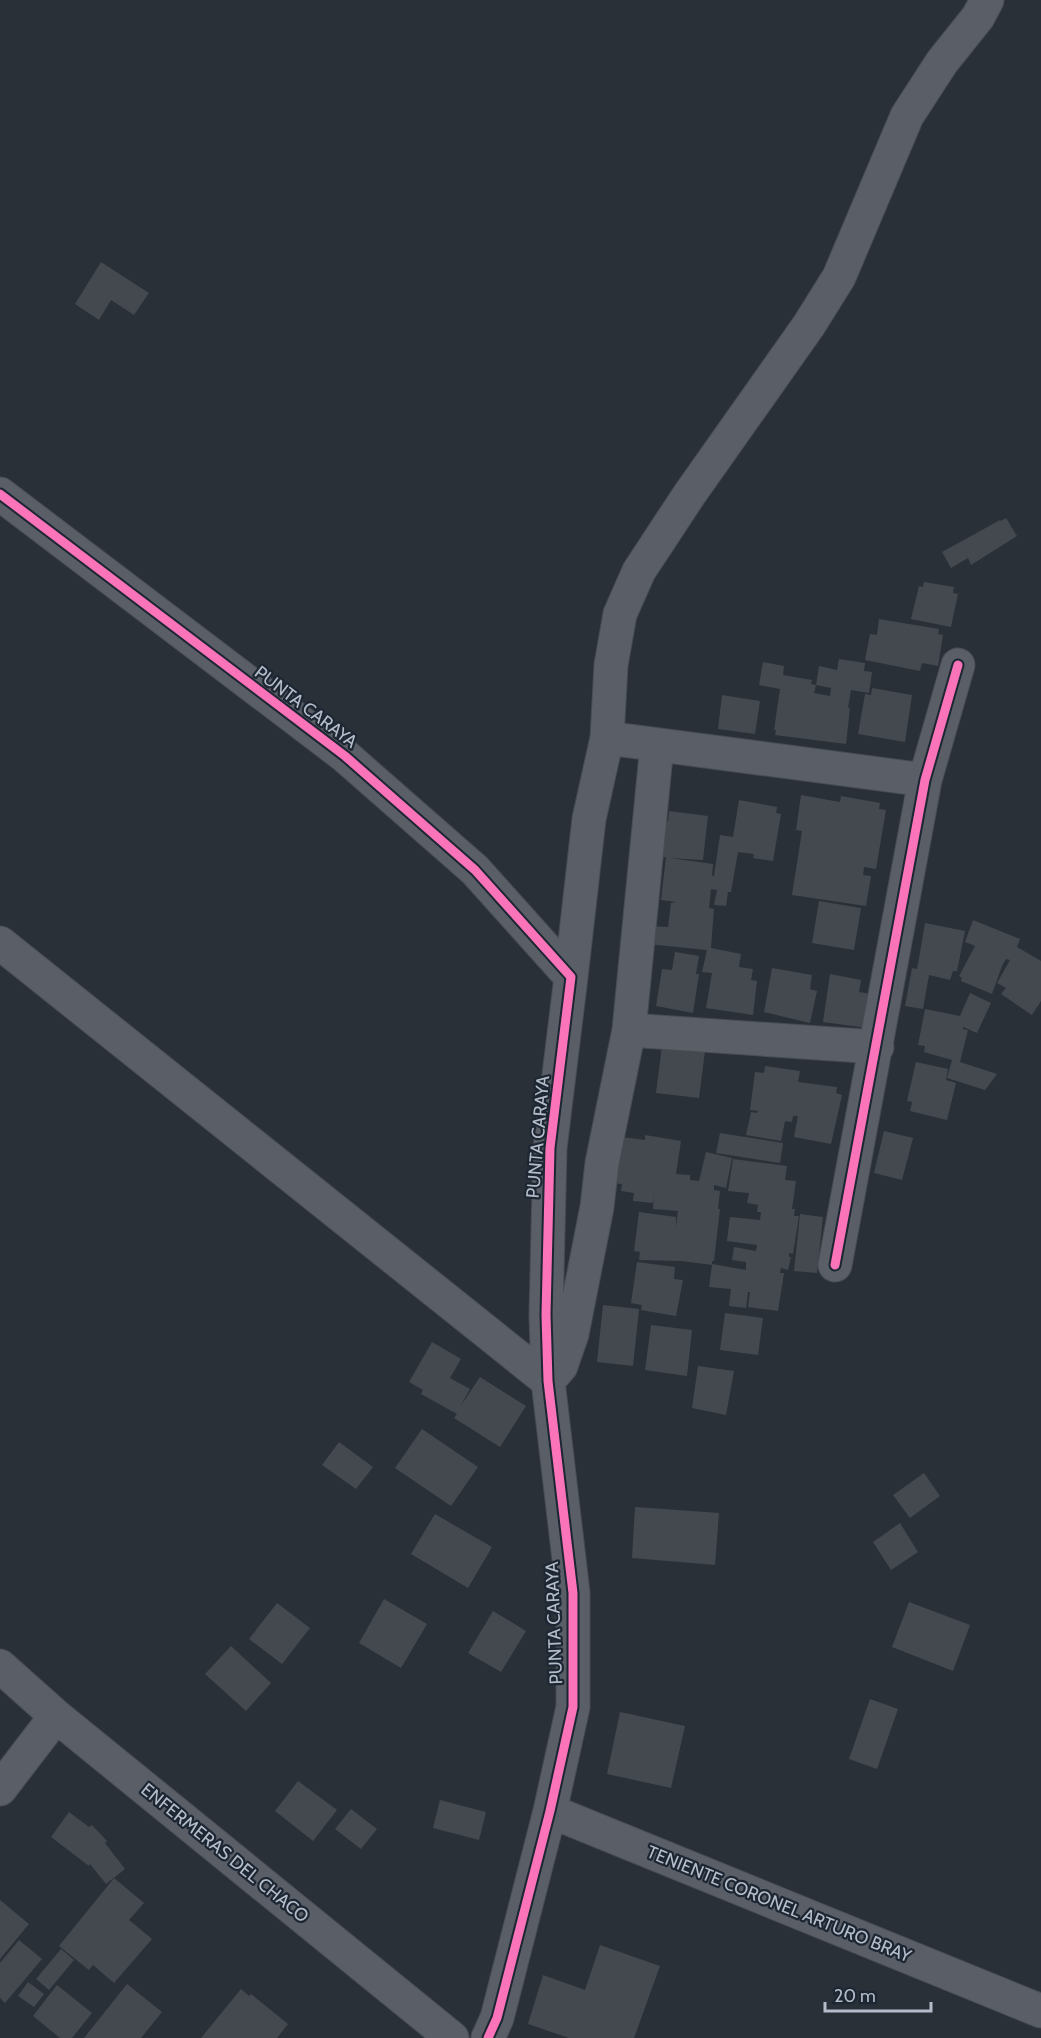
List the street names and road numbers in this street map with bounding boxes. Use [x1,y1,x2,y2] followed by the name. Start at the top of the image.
[250,661,362,753] street label: PUNTA CARAYA
[522,1075,554,1199] street label: PUNTA CARAYA
[541,1561,567,1685] street label: PUNTA CARAYA
[137,1779,313,1928] street label: ENFERMERAS DEL CHACO
[644,1841,915,1968] street label: TENIENTE CORONEL ARTURO BRAY

